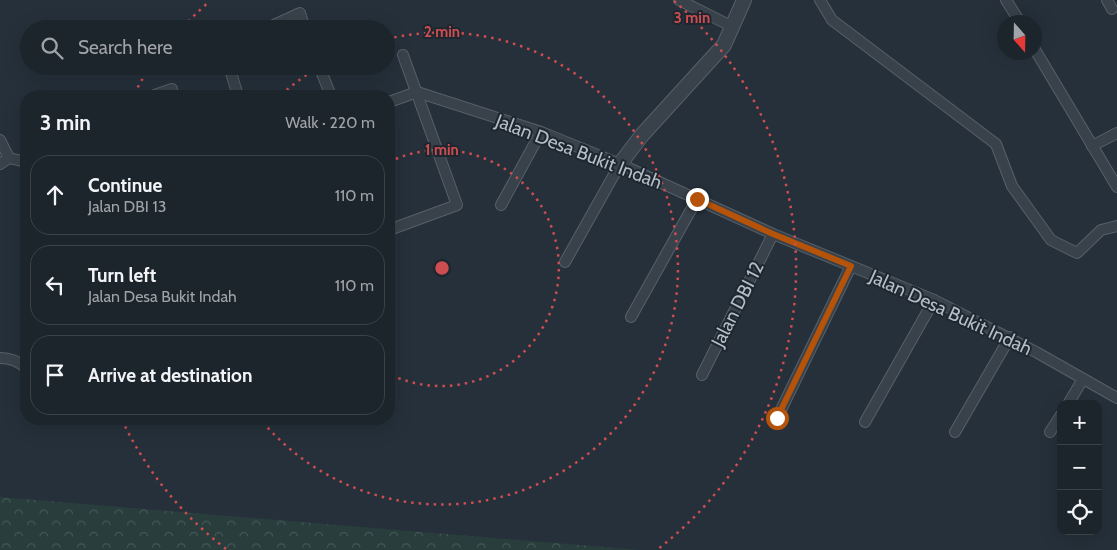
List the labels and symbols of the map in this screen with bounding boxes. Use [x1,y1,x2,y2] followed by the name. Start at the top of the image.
[674,9,710,27] text: 3 min
[997,15,1042,60] north arrow
[424,23,460,41] text: 2 min
[491,109,665,194] street label: Jalan Desa Bukit Indah
[425,141,459,159] text: 1 min
[686,188,709,211] route end
[706,258,769,352] street label: Jalan DBI 12
[433,259,451,277] centre of rings
[865,264,1036,360] street label: Jalan Desa Bukit Indah
[766,407,789,430] route start

